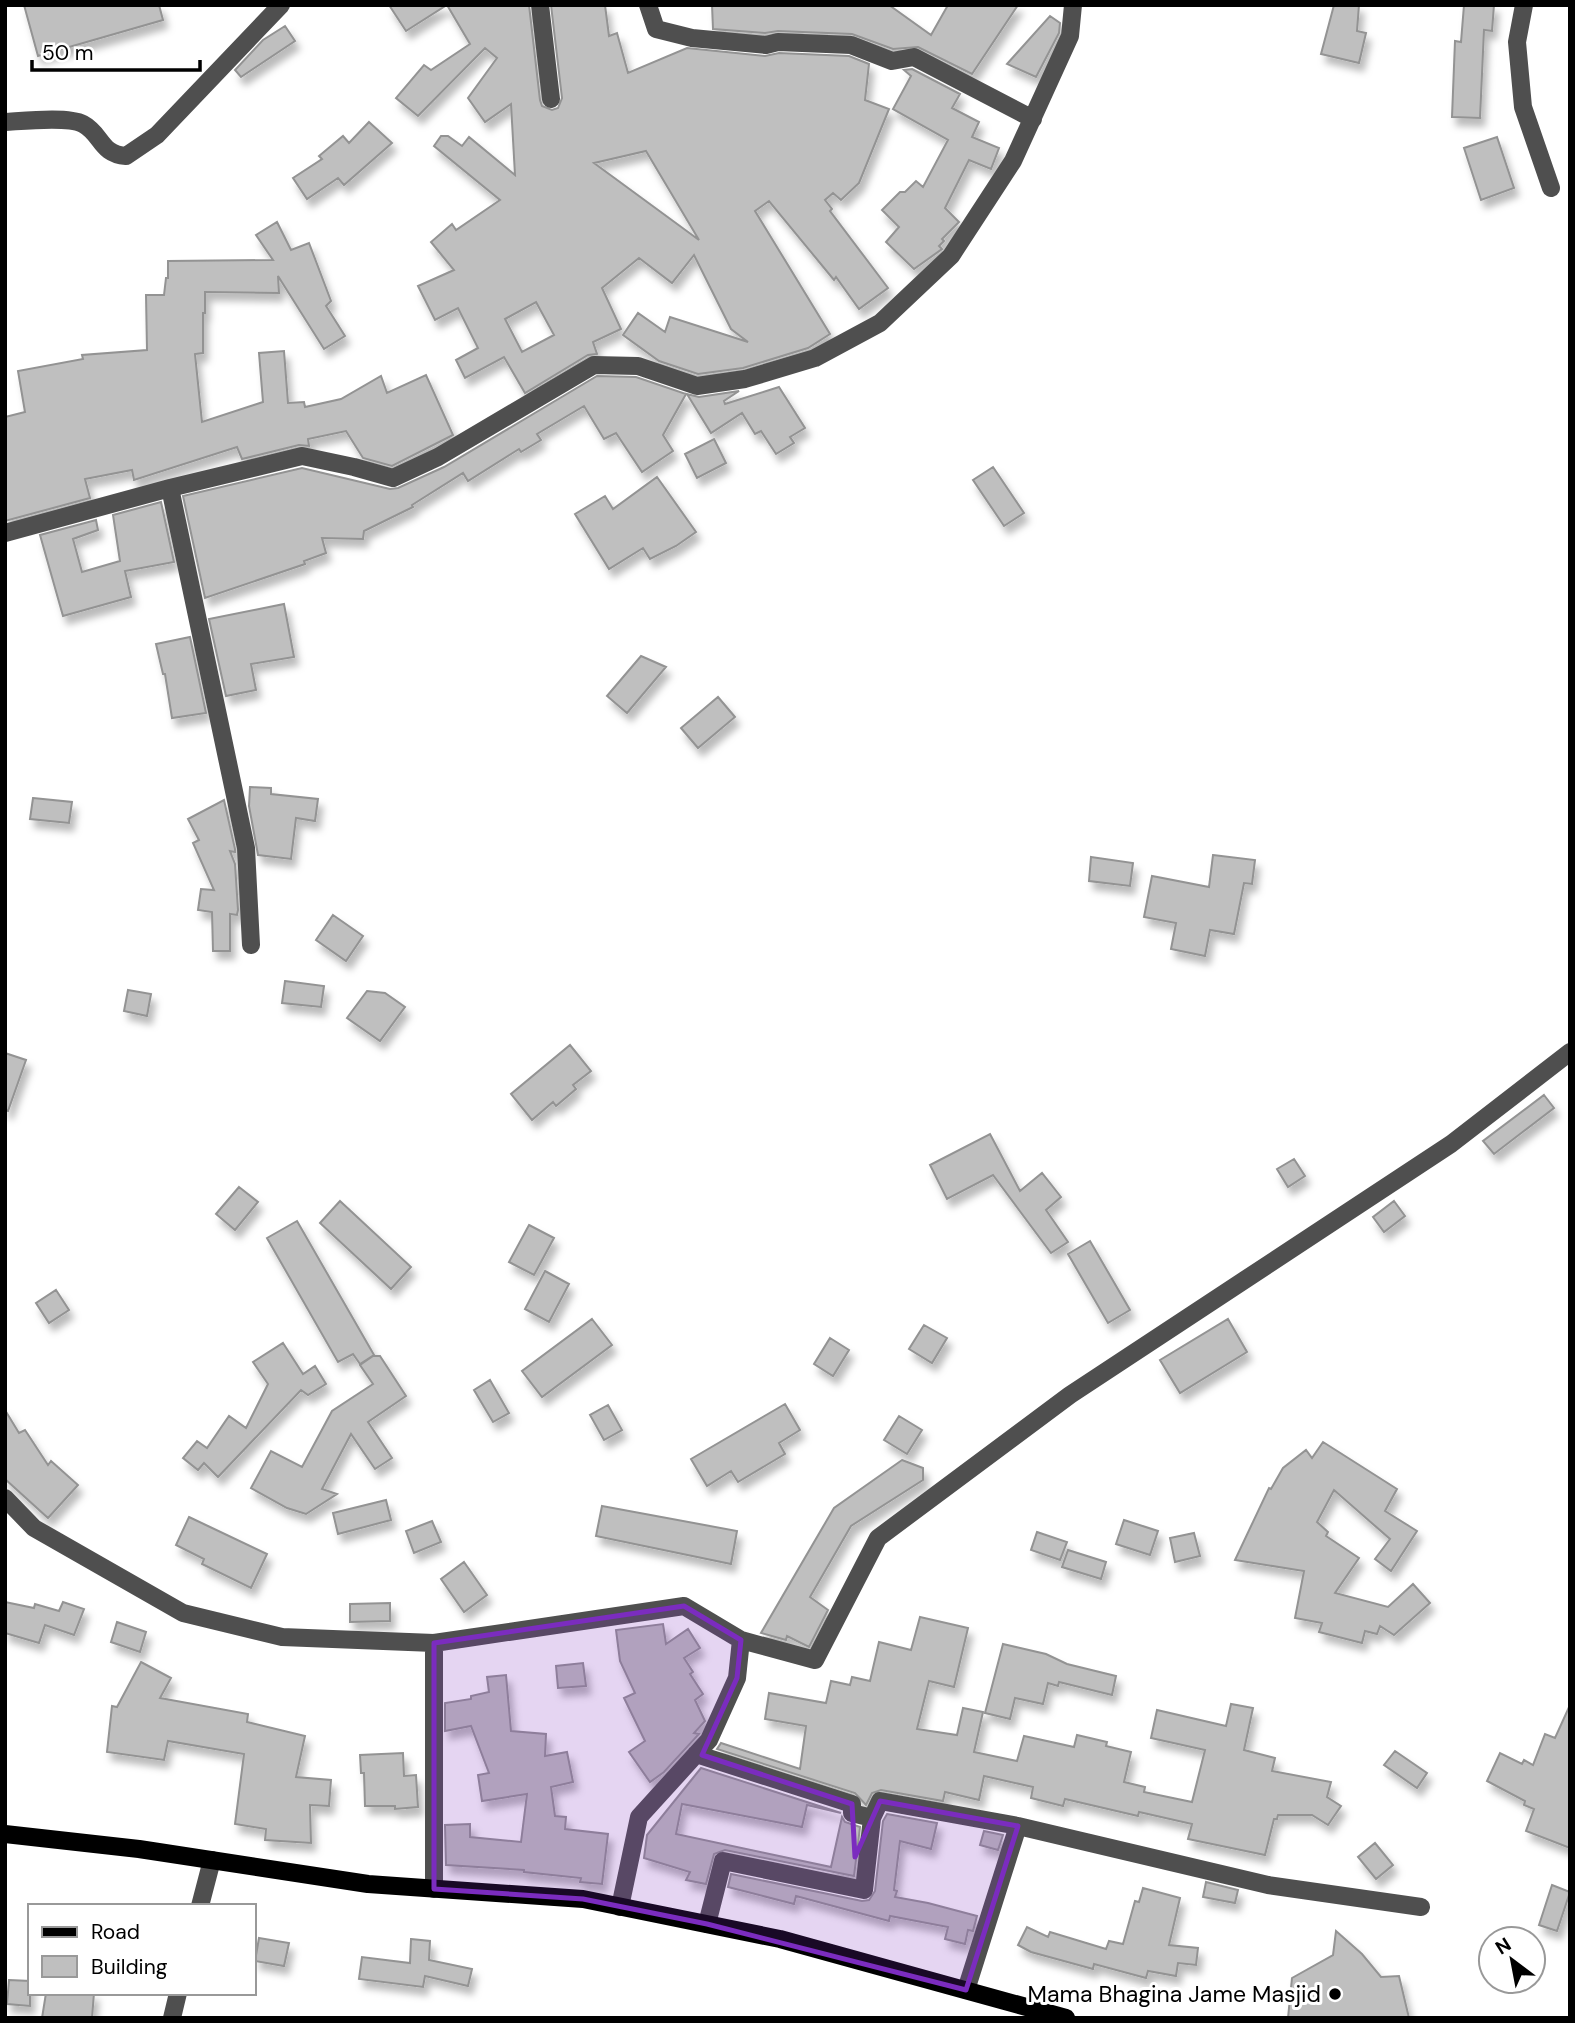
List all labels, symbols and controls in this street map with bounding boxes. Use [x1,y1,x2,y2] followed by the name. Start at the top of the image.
[32,28,200,72] scale bar
[42,39,93,67] text: 50 m
[28,1904,256,1995] legend
[91,1918,140,1946] text: Road
[1477,1925,1547,1995] north arrow
[1491,1932,1516,1960] text: N
[91,1953,168,1981] text: Building
[1028,1979,1321,2009] place label: Mama Bhagina Jame Masjid
[1327,1986,1343,2002] marker: Mama Bhagina Jame Masjid

